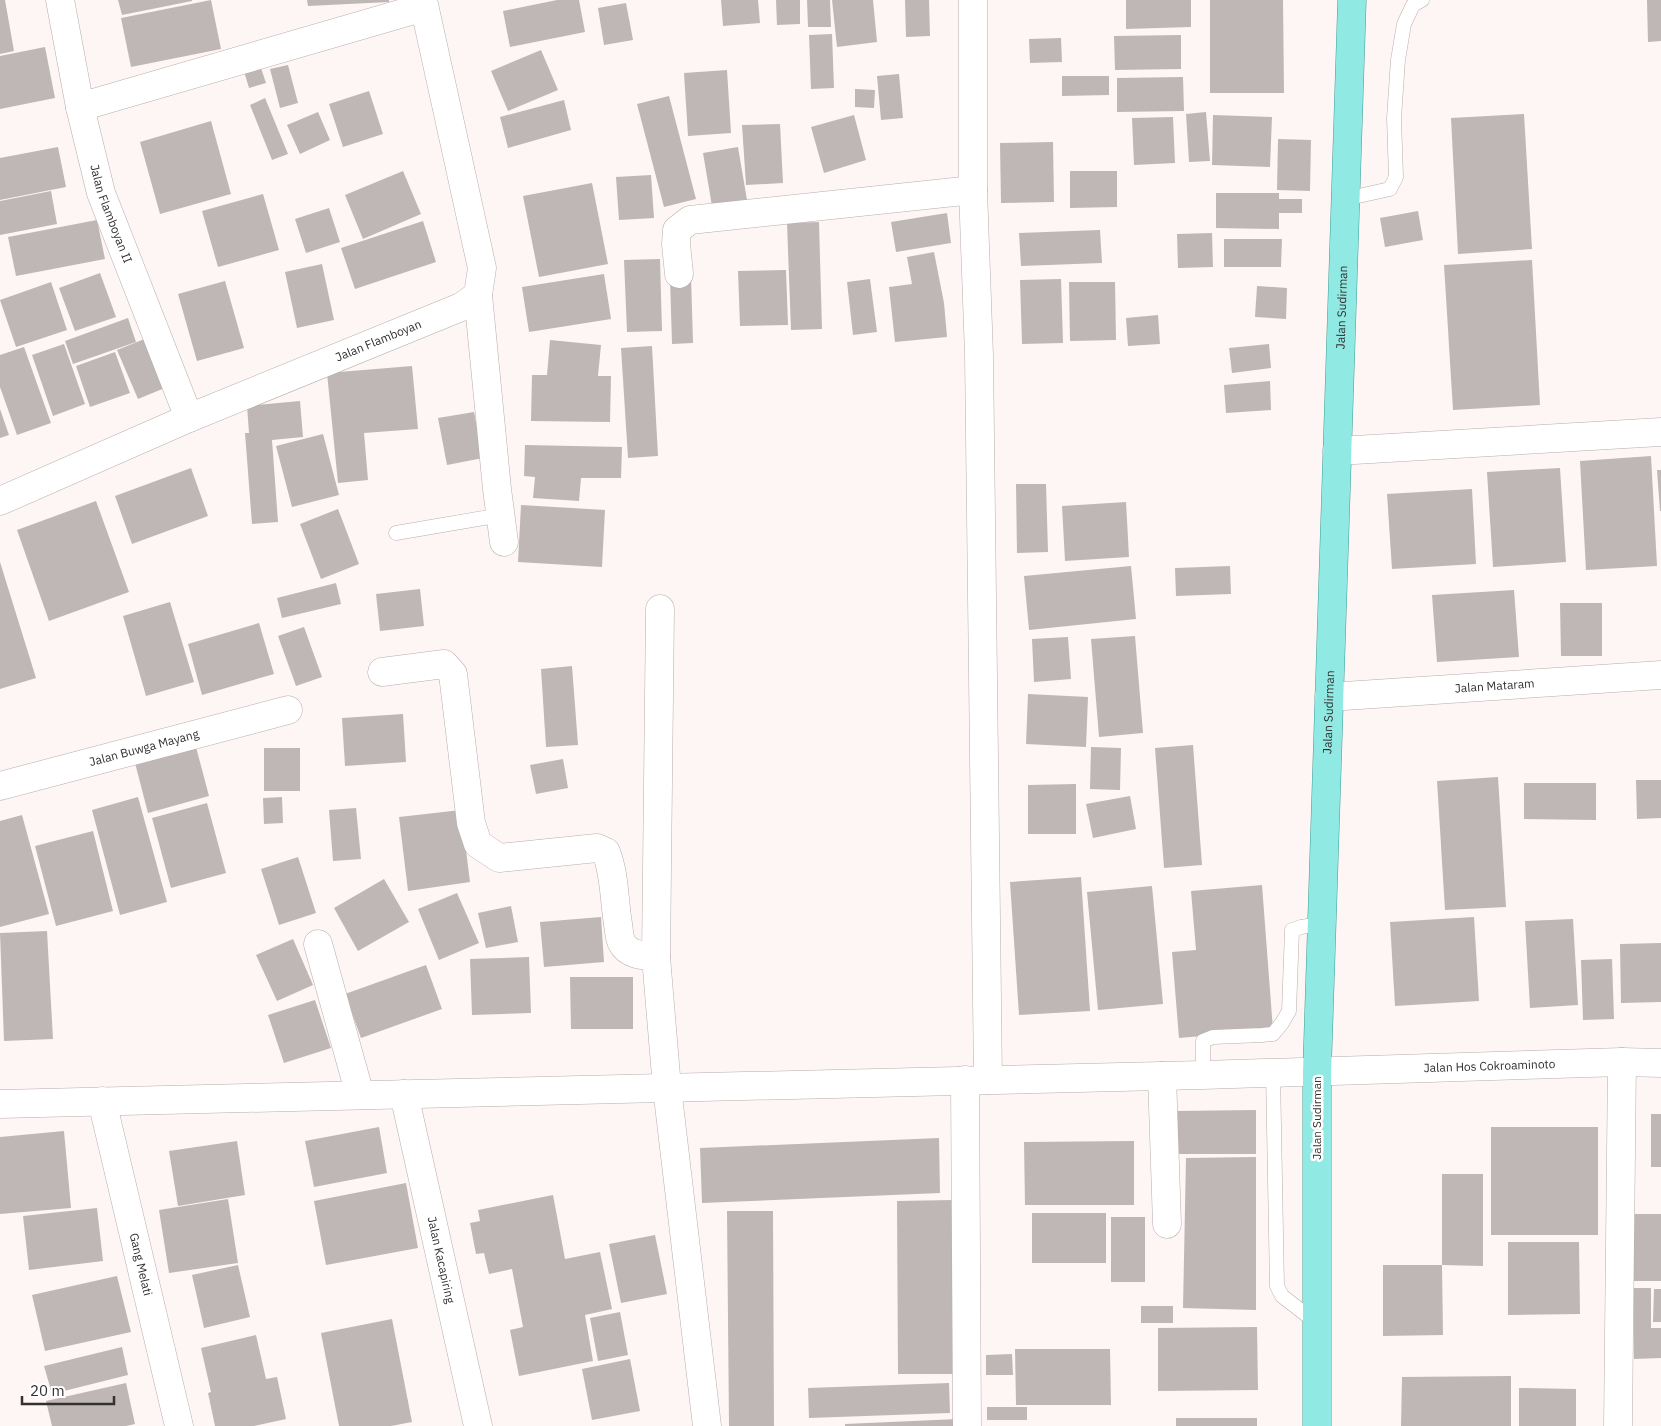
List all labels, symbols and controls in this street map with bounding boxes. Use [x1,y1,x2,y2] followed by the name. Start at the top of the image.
[87,163,136,265] street label: Jalan Flamboyan II
[1333,265,1350,350] street label: Jalan Sudirman
[333,316,423,364] street label: Jalan Flamboyan
[1319,670,1337,754] street label: Jalan Sudirman
[1454,675,1535,696] street label: Jalan Mataram
[88,726,201,769] street label: Jalan Buwga Mayang
[1423,1056,1556,1075] street label: Jalan Hos Cokroaminoto
[1309,1076,1324,1160] street label: Jalan Sudirman
[424,1215,459,1305] street label: Jalan Kacapiring
[127,1231,156,1297] street label: Gang Melati
[22,1374,115,1406] scale bar
[30,1381,65,1400] text: 20 m

